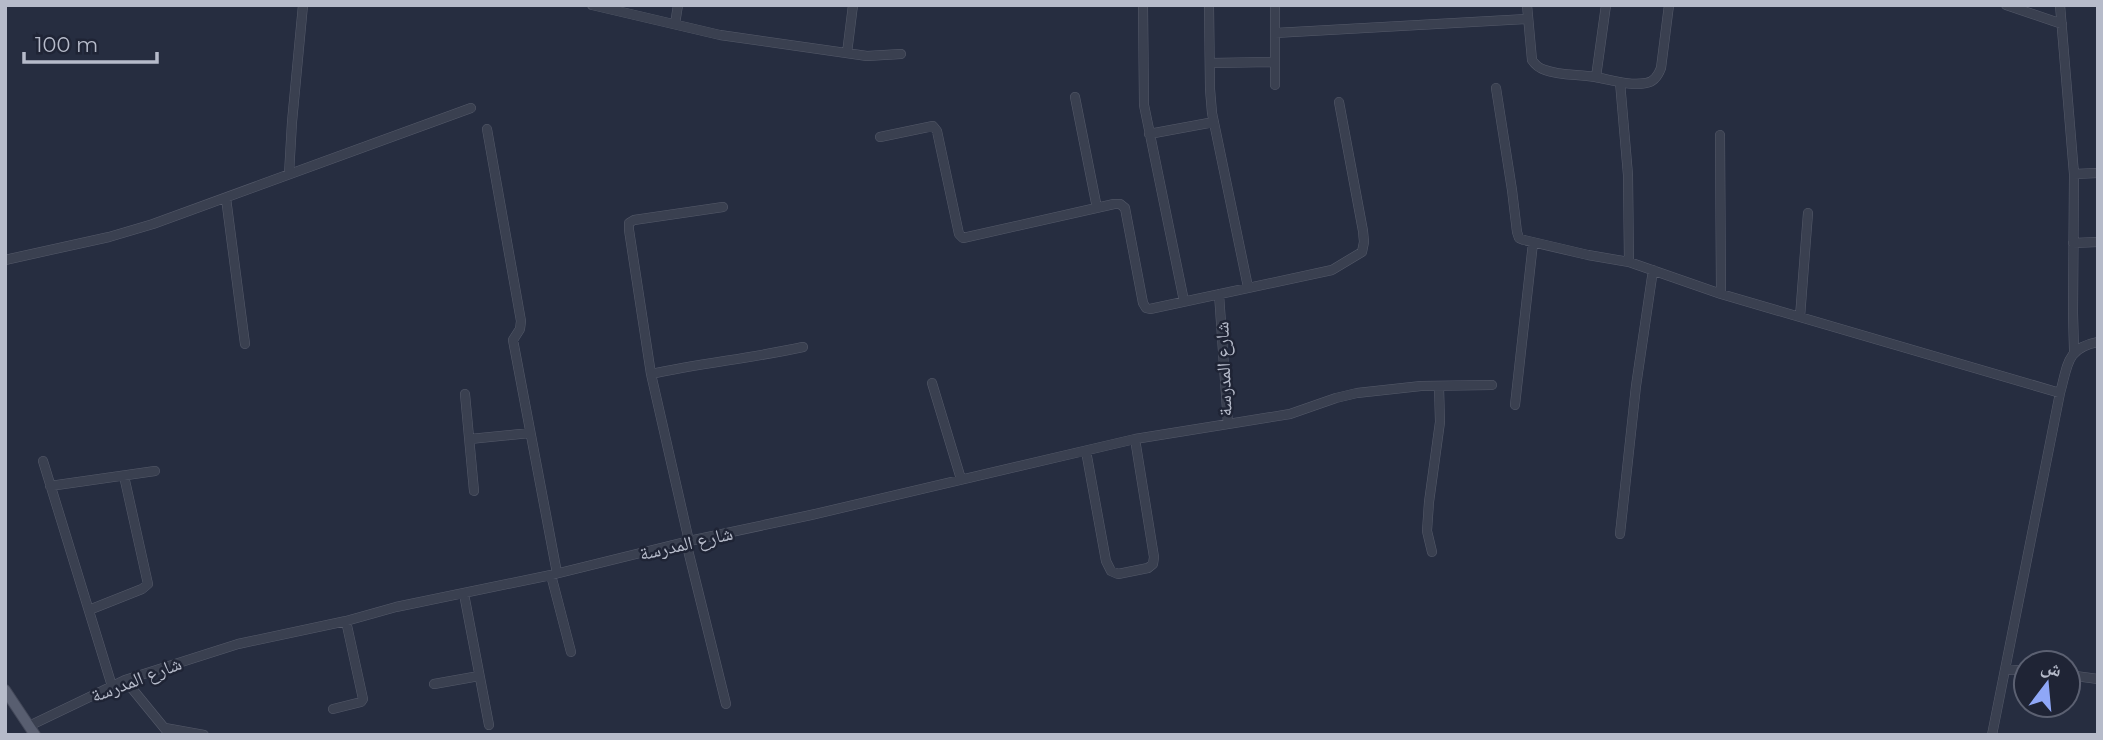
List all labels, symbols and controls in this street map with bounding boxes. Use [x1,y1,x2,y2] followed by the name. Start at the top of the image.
[24,21,158,65] scale bar
[35,32,98,57] text: 100 m
[1210,321,1237,417] street label: شارع المدرسة
[637,522,735,565] street label: شارع المدرسة
[2012,649,2082,719] north arrow
[88,652,185,707] street label: شارع المدرسة
[2039,654,2064,682] text: ش

